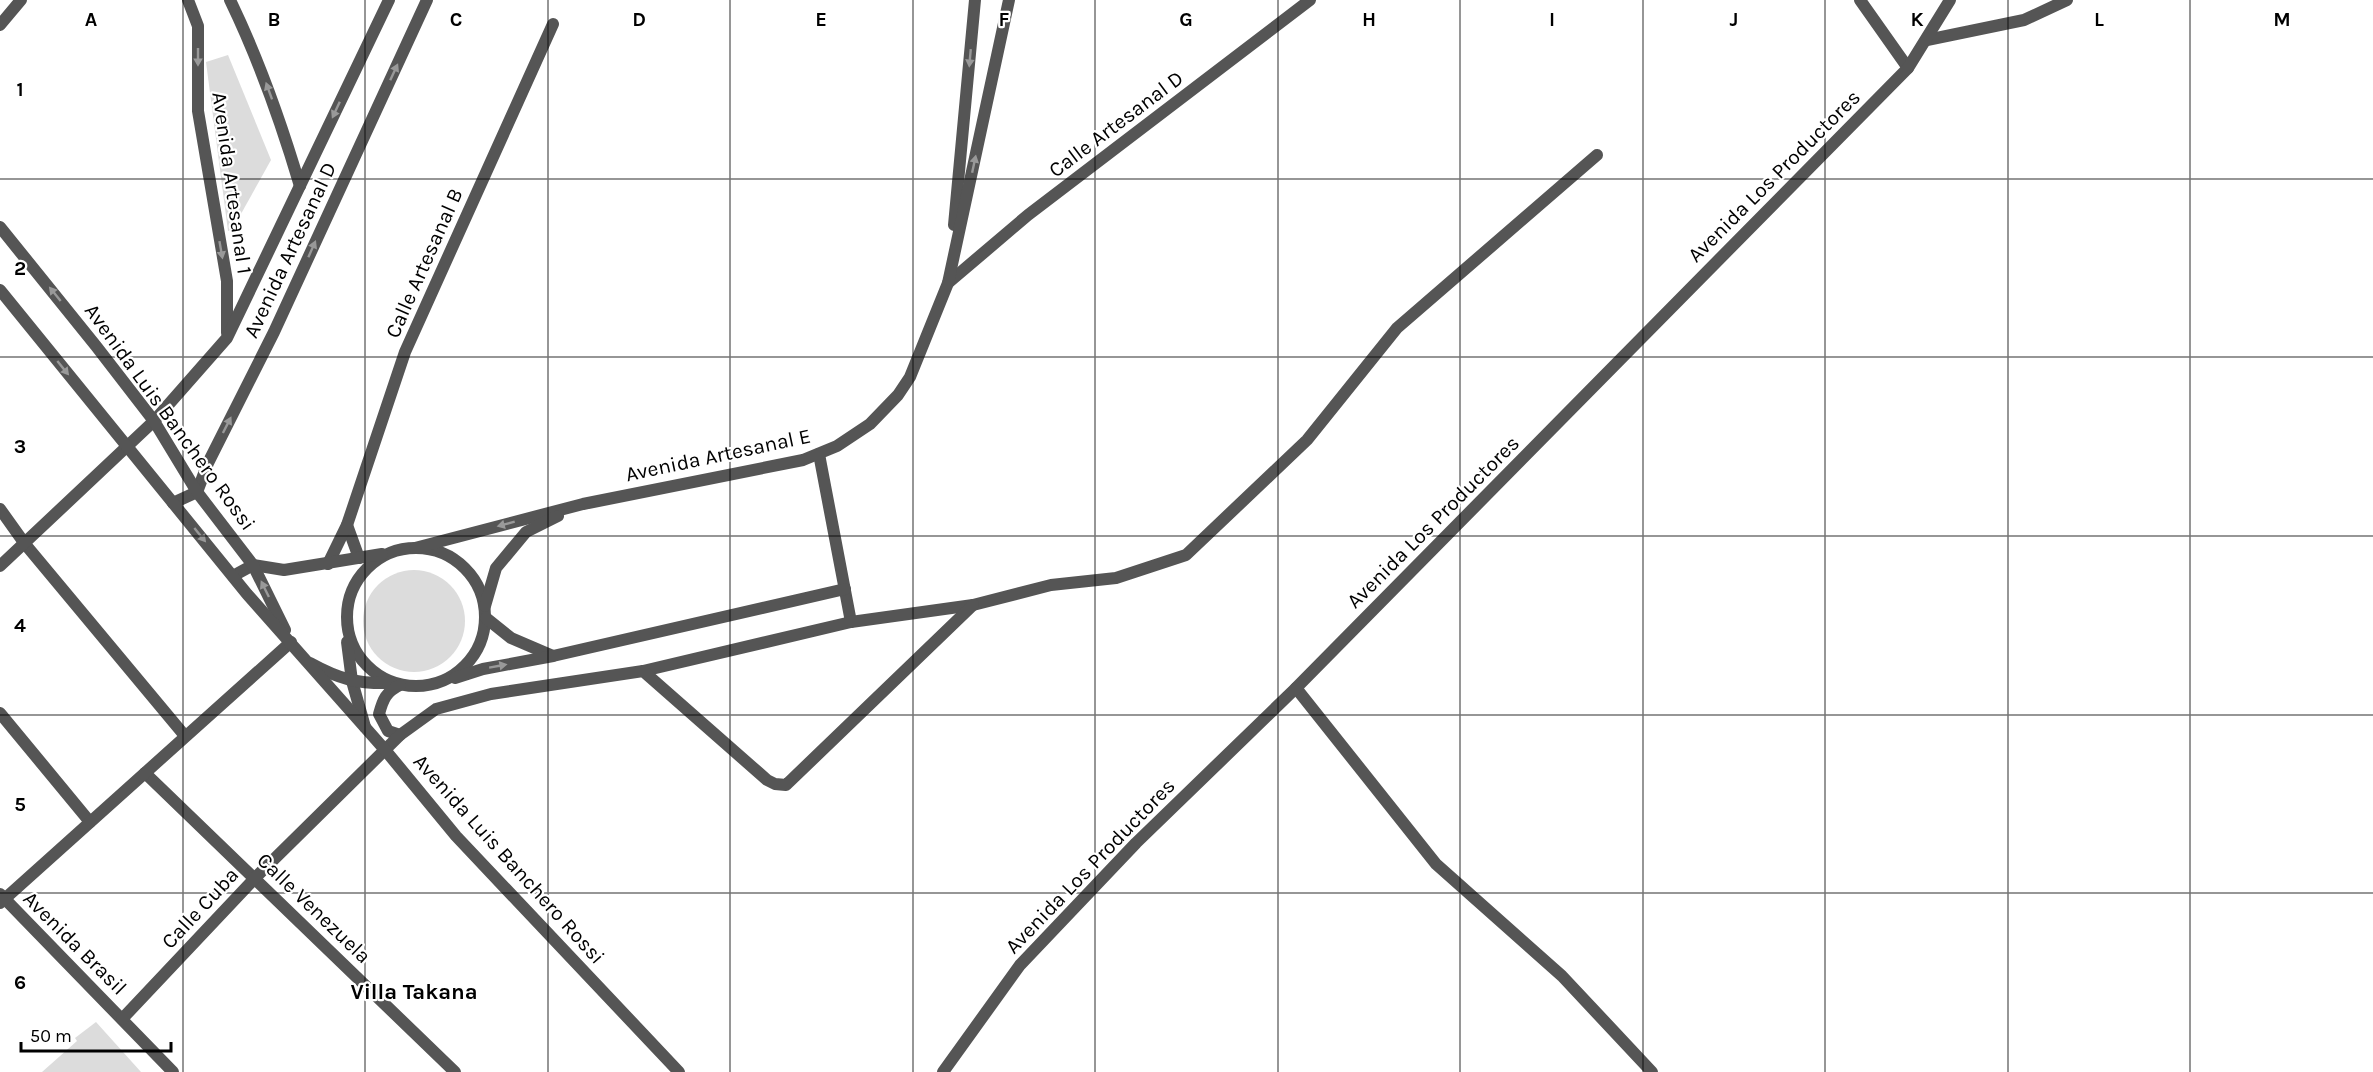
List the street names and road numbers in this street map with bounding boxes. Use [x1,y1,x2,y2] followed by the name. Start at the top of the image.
[1044,66,1188,182] street label: Calle Artesanal D
[1683,85,1865,267] street label: Avenida Los Productores
[207,90,257,276] street label: Avenida Artesanal 1
[239,158,341,342] street label: Avenida Artesanal D
[380,185,468,341] street label: Calle Artesanal B
[80,299,260,535] street label: Avenida Luis Banchero Rossi
[623,424,813,486] street label: Avenida Artesanal E
[1342,431,1524,613] street label: Avenida Los Productores
[408,749,610,969] street label: Avenida Luis Banchero Rossi
[1000,774,1180,958] street label: Avenida Los Productores
[252,848,376,968] street label: Calle Venezuela
[157,863,243,953] street label: Calle Cuba
[18,886,132,1000] street label: Avenida Brasil

